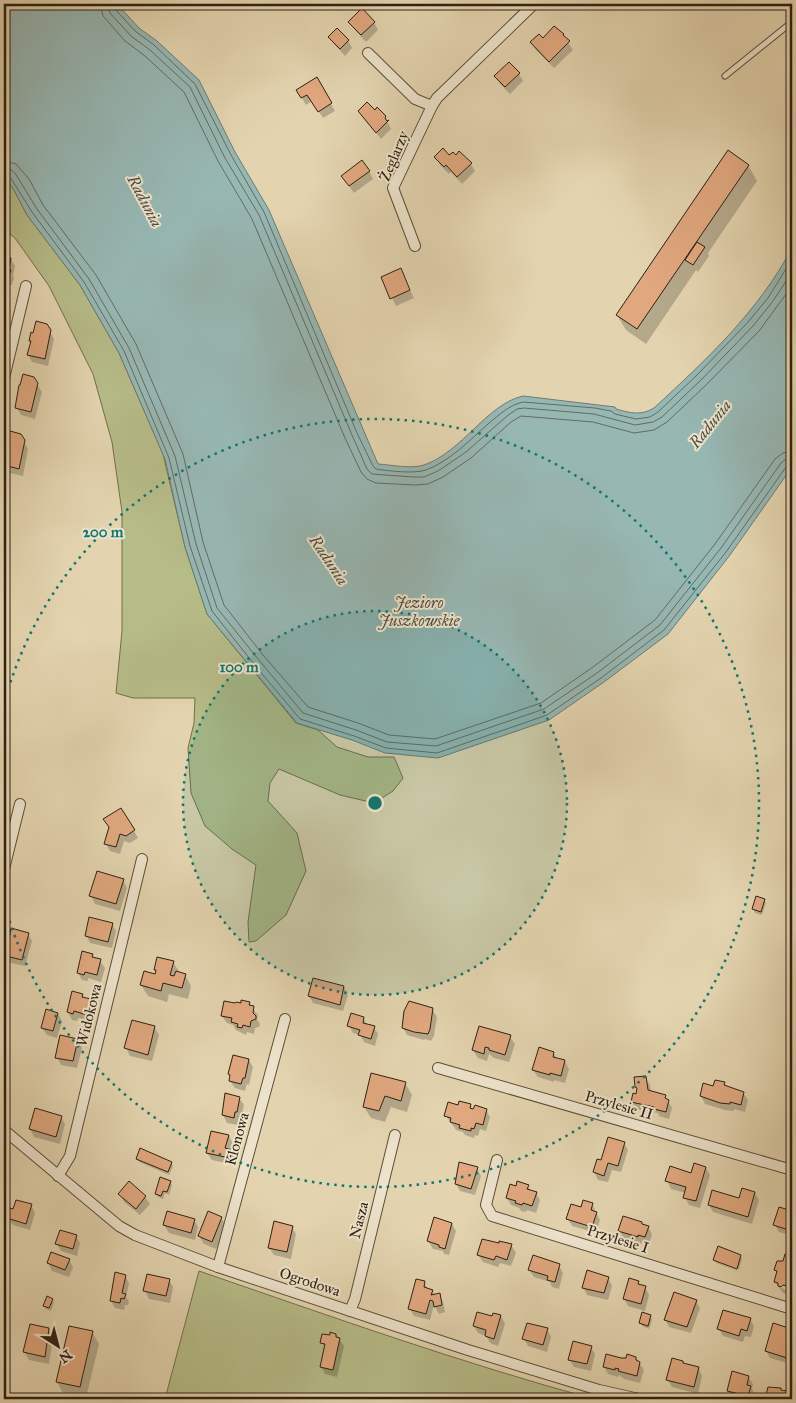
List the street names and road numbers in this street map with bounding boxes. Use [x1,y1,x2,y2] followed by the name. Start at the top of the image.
[375,127,413,184] street label: Żeglarzy
[73,981,106,1048] street label: Widokowa
[583,1087,655,1123] street label: Przylesie II
[221,1110,253,1167] street label: Klonowa
[346,1199,372,1240] street label: Nasza
[585,1221,651,1257] street label: Przylesie I
[277,1264,343,1300] street label: Ogrodowa

